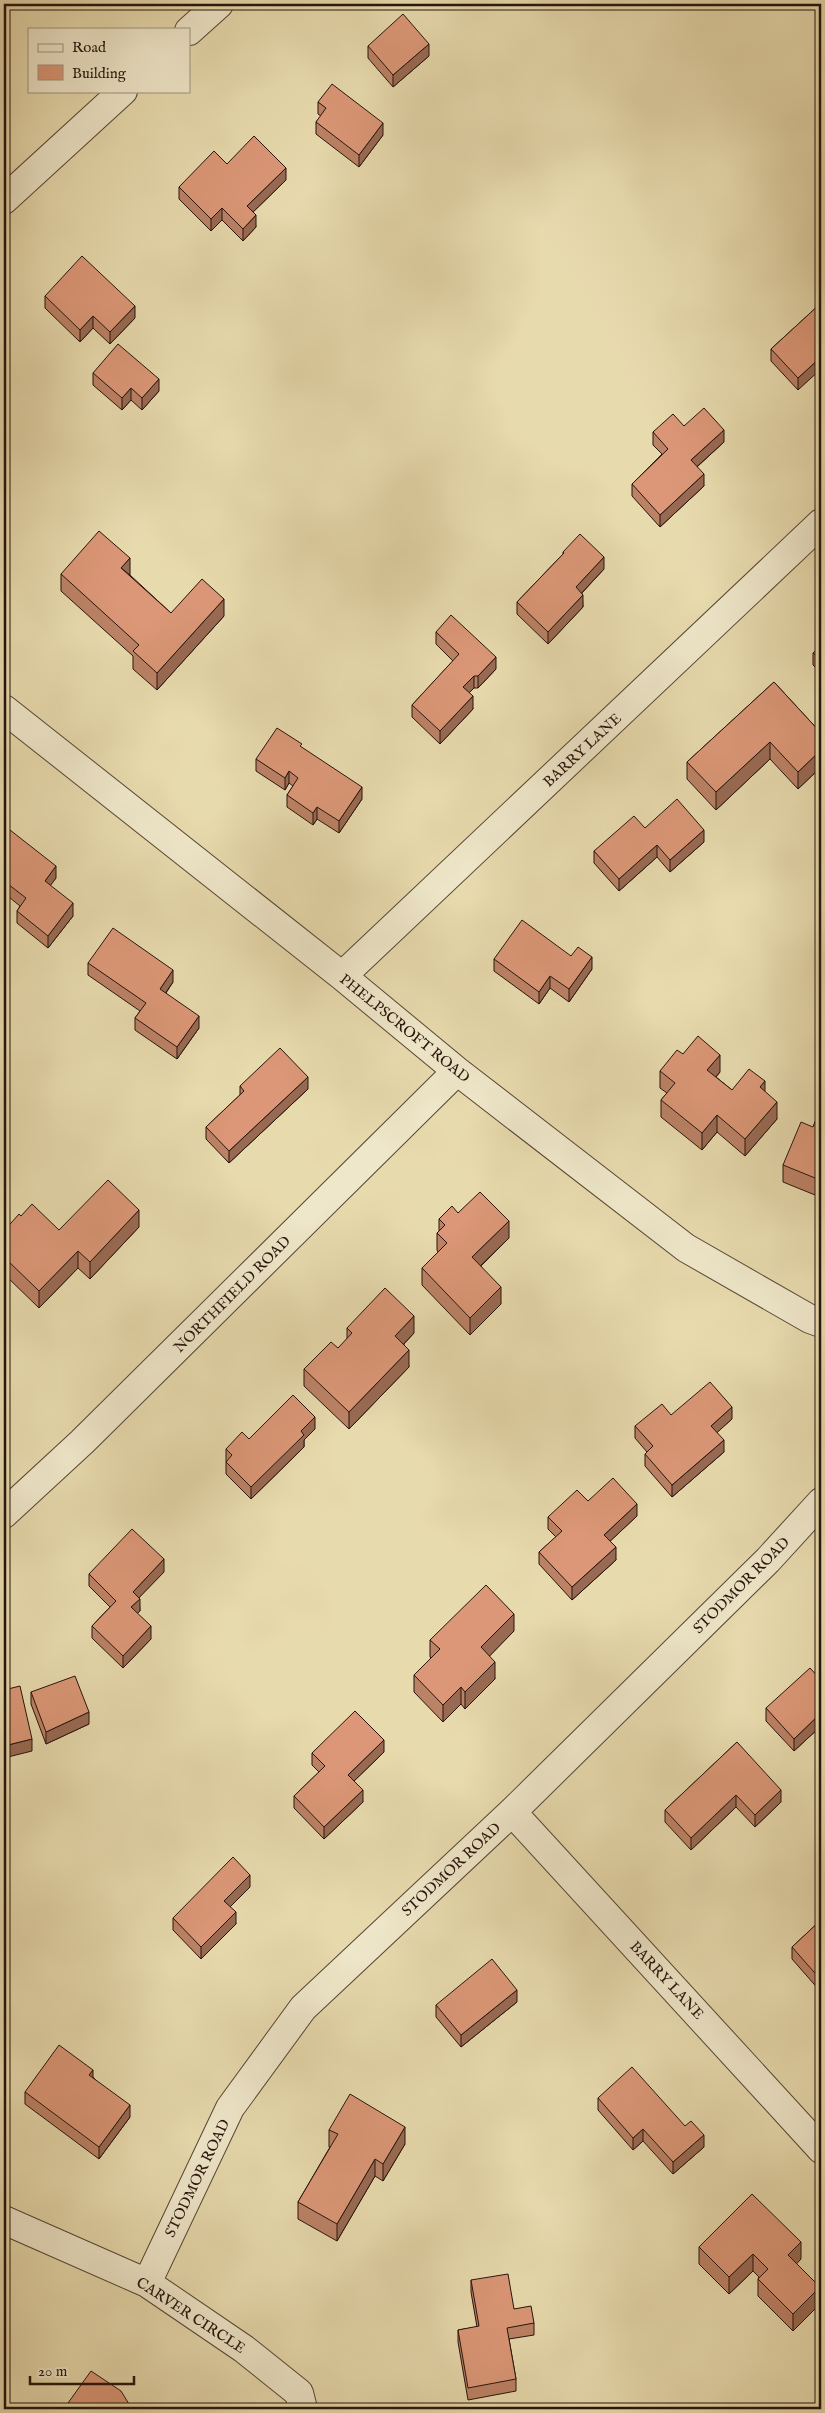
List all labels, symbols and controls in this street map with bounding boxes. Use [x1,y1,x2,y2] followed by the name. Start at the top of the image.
[28,28,190,92] legend
[72,38,107,57] text: Road
[72,64,127,83] text: Building
[539,709,625,791] street label: BARRY LANE
[336,970,474,1087] street label: PHELPSCROFT ROAD
[170,1232,295,1357] street label: NORTHFIELD ROAD
[689,1533,794,1638] street label: STODMOR ROAD
[398,1818,505,1920] street label: STODMOR ROAD
[626,1937,708,2023] street label: BARRY LANE
[161,2116,234,2240] street label: STODMOR ROAD
[133,2273,249,2358] street label: CARVER CIRCLE
[30,2353,134,2385] scale bar
[38,2362,68,2381] text: 20 m

